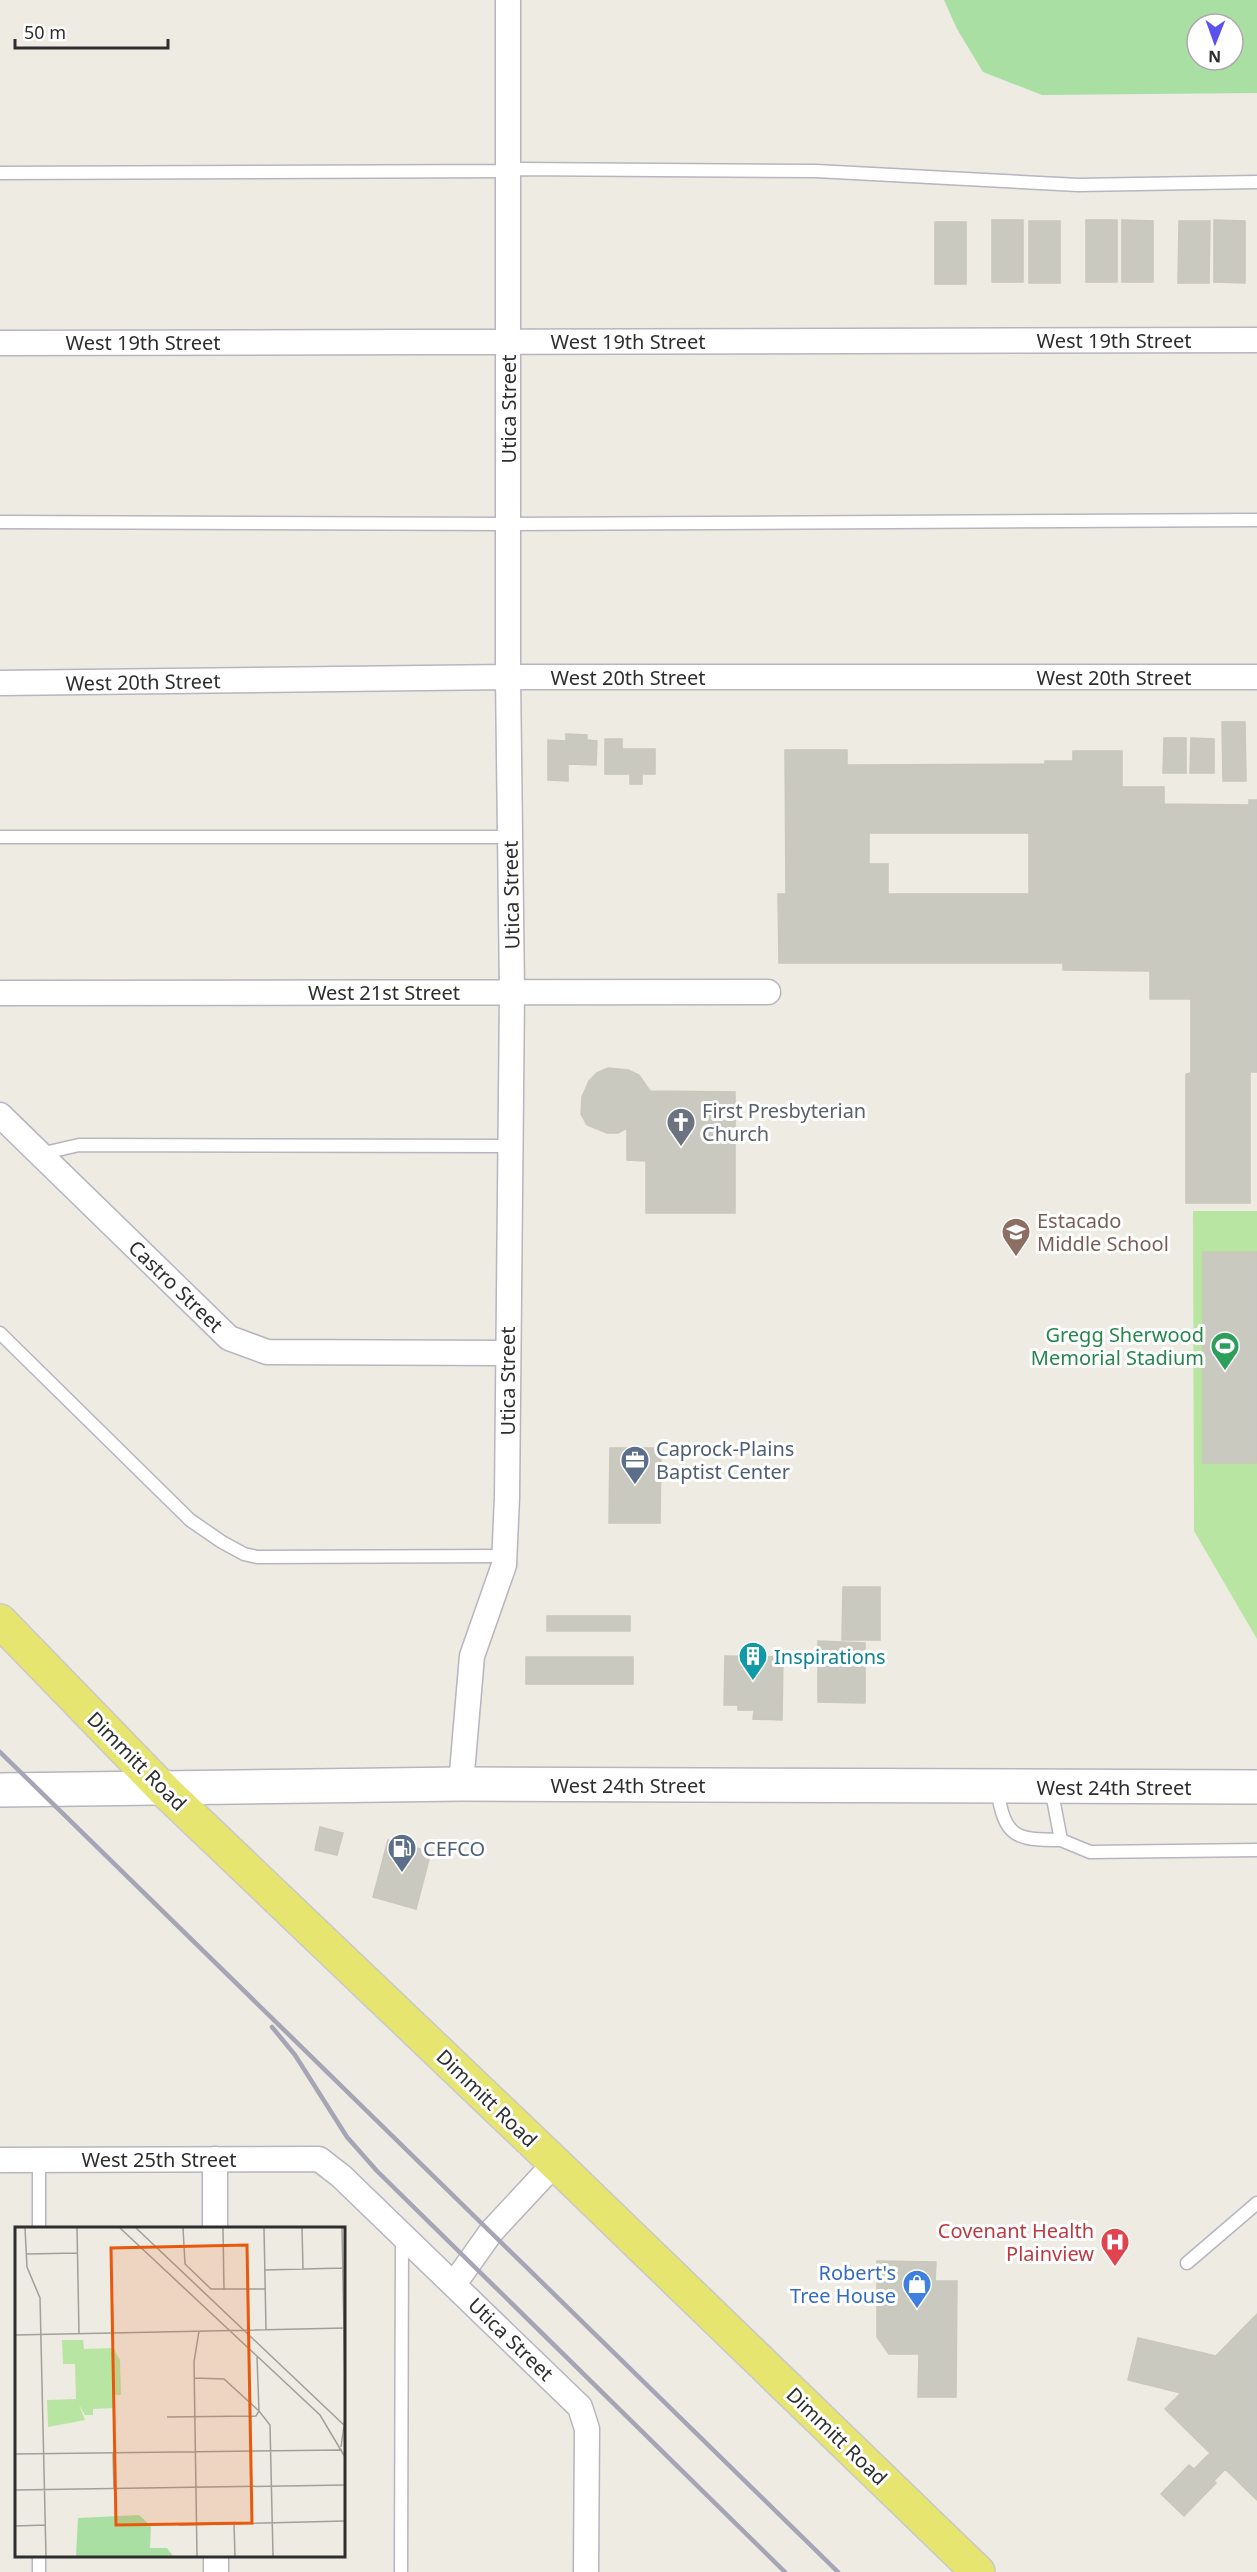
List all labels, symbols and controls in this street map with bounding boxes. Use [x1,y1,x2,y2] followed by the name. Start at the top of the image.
[15,12,168,50] scale bar
[1185,12,1245,72] north arrow
[24,20,66,44] text: 50 m
[1208,46,1221,68] text: N
[1037,327,1191,354] street label: West 19th Street
[551,328,705,355] street label: West 19th Street
[66,329,220,356] street label: West 19th Street
[495,355,522,463] street label: Utica Street
[551,664,705,691] street label: West 20th Street
[1037,664,1191,691] street label: West 20th Street
[65,667,221,697] street label: West 20th Street
[497,840,525,950] street label: Utica Street
[308,979,460,1006] street label: West 21st Street
[702,1097,866,1147] place label: First Presbyterian Church
[665,1106,697,1148] church icon: First Presbyterian Church
[1037,1207,1169,1257] place label: Estacado Middle School
[1000,1216,1032,1258] school or university icon: Estacado Middle School
[123,1234,229,1338] street label: Castro Street
[1031,1321,1204,1371] place label: Gregg Sherwood Memorial Stadium
[494,1327,521,1435] street label: Utica Street
[1209,1330,1241,1372] sports icon: Gregg Sherwood Memorial Stadium
[656,1435,794,1485] place label: Caprock-Plains Baptist Center
[619,1444,651,1486] office icon: Caprock-Plains Baptist Center
[737,1640,769,1682] building icon: Inspirations
[774,1643,886,1670] place label: Inspirations
[81,1705,193,1817] street label: Dimmitt Road
[551,1772,705,1799] street label: West 24th Street
[1037,1774,1191,1801] street label: West 24th Street
[386,1832,418,1874] fuel station icon: CEFCO
[423,1835,485,1862] place label: CEFCO
[431,2043,543,2153] street label: Dimmitt Road
[82,2146,236,2173] street label: West 25th Street
[938,2217,1094,2267] place label: Covenant Health Plainview
[1099,2226,1131,2268] hospital icon: Covenant Health Plainview
[15,2227,345,2557] inset map
[790,2259,896,2309] place label: Robert's Tree House
[901,2268,933,2310] shop icon: Robert's Tree House
[462,2291,560,2387] street label: Utica Street
[781,2381,893,2491] street label: Dimmitt Road

